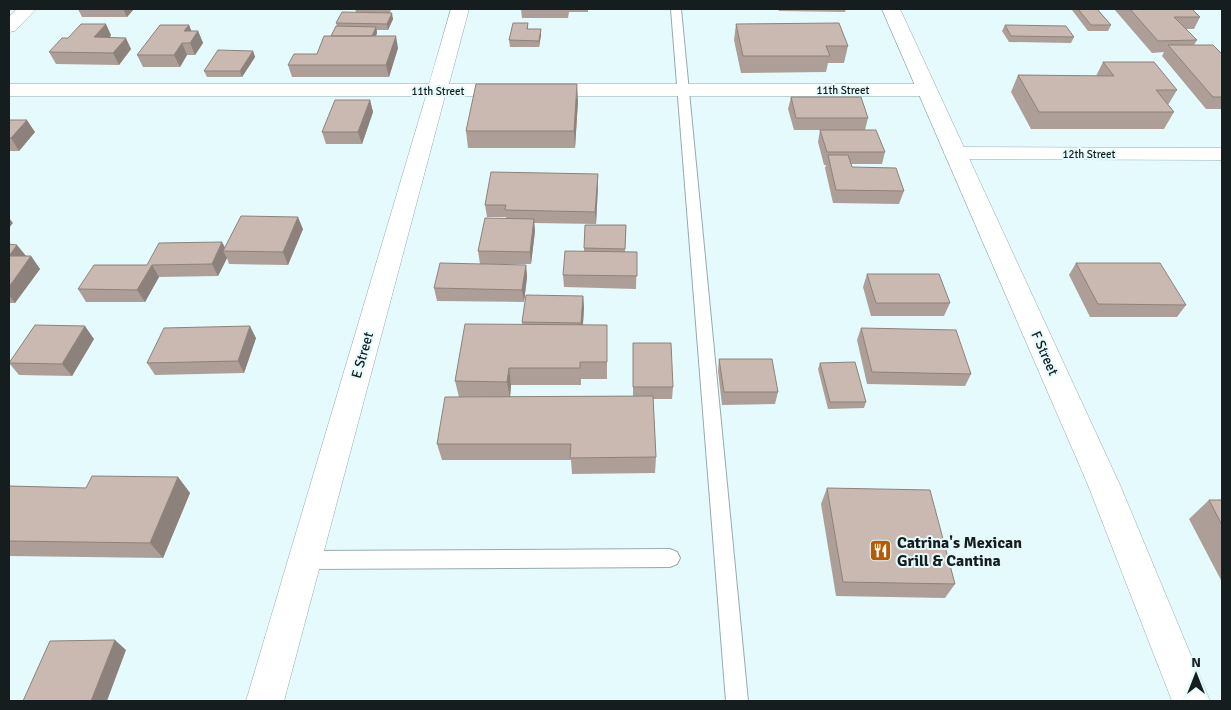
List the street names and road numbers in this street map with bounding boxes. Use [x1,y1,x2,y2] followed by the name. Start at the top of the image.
[817,84,870,97] street label: 11th Street
[412,85,465,98] street label: 11th Street
[1063,148,1116,161] street label: 12th Street
[1027,328,1062,378] street label: F Street
[348,330,377,380] street label: E Street

